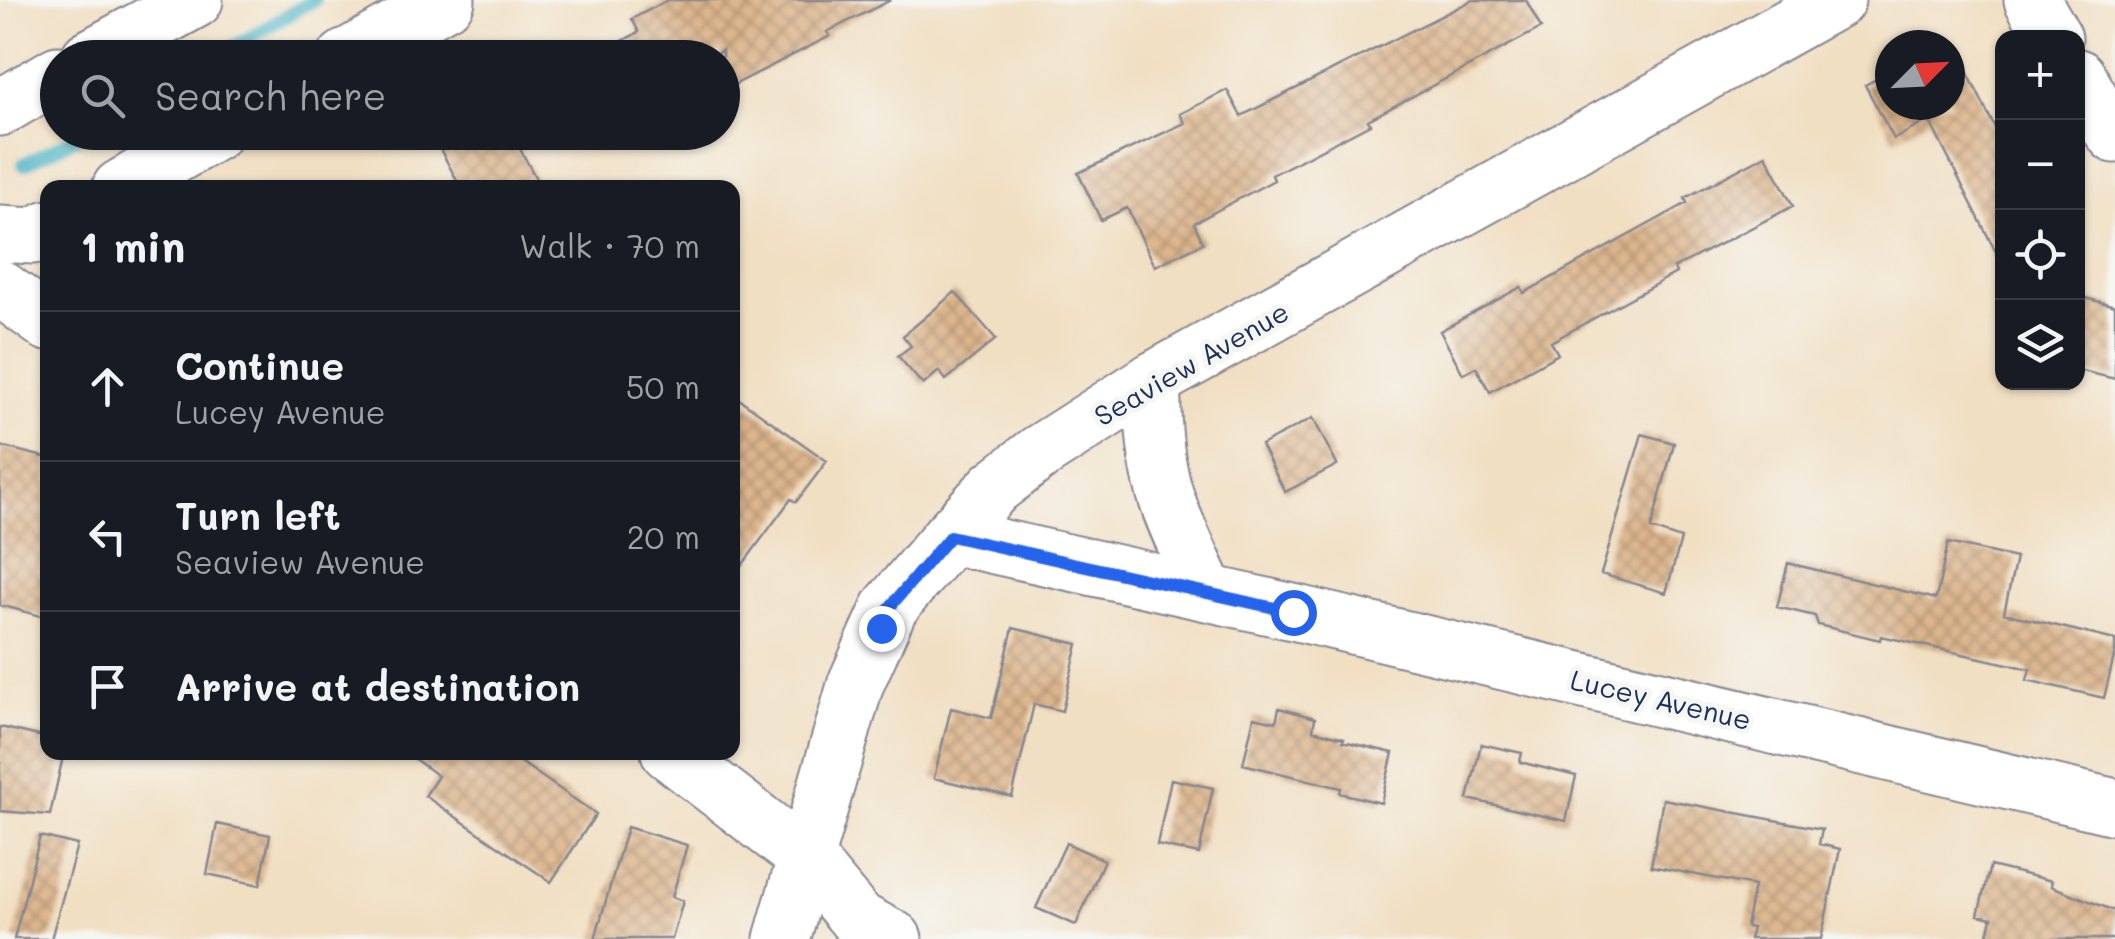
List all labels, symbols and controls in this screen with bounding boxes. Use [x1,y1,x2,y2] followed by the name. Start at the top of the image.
[1875,30,1965,120] north arrow
[1995,30,2085,390] map controls
[1995,30,2085,120] button: +
[40,40,740,150] search box
[75,68,130,123] icon: search
[155,70,386,120] text: Search here
[1995,120,2085,210] button: −
[1995,210,2085,300] button: locate
[80,218,185,273] text: 1 min
[519,224,700,266] text: Walk · 70 m
[1087,293,1295,433] street label: Seaview Avenue
[1995,300,2085,390] button: layers
[175,340,344,390] text: Continue
[80,359,135,414] icon: ahead
[626,365,700,407] text: 50 m
[175,390,386,432] text: Lucey Avenue
[175,490,341,540] text: Turn left
[80,509,135,564] icon: left
[627,515,700,557] text: 20 m
[175,540,425,582] text: Seaview Avenue
[1271,590,1317,636] route start
[859,606,905,652] route end
[80,659,135,714] icon: arrive
[175,661,580,711] text: Arrive at destination
[1567,661,1755,737] street label: Lucey Avenue

